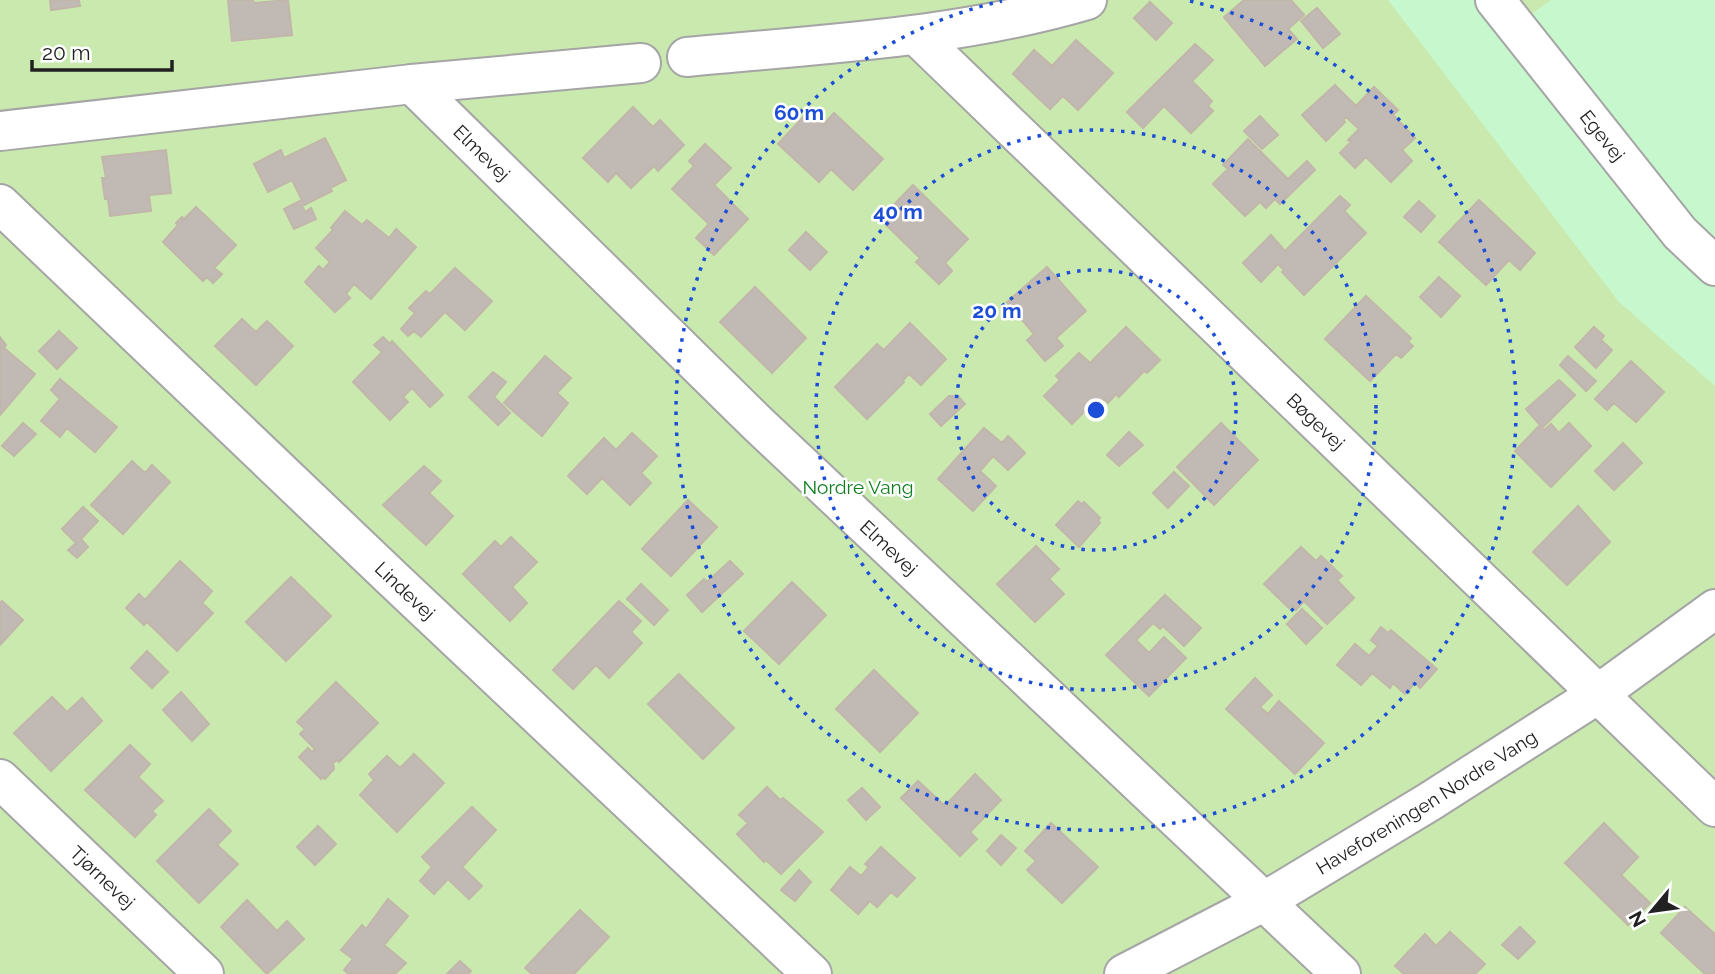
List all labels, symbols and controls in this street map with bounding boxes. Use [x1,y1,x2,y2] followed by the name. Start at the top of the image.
[32,28,172,72] scale bar
[42,40,90,65] text: 20 m
[774,100,824,125] text: 60 m
[1576,105,1630,165] street label: Egevej
[449,120,515,185] street label: Elmevej
[873,199,923,224] text: 40 m
[972,298,1022,323] text: 20 m
[1282,388,1349,454] street label: Bøgevej
[1084,398,1108,422] centre of rings
[803,476,913,498] park label: Nordre Vang
[856,515,922,580] street label: Elmevej
[371,557,440,624] street label: Lindevej
[1312,725,1541,879] street label: Haveforeningen Nordre Vang
[66,841,140,913] street label: Tjørnevej
[1617,876,1687,946] north arrow
[1624,908,1650,931] text: N

